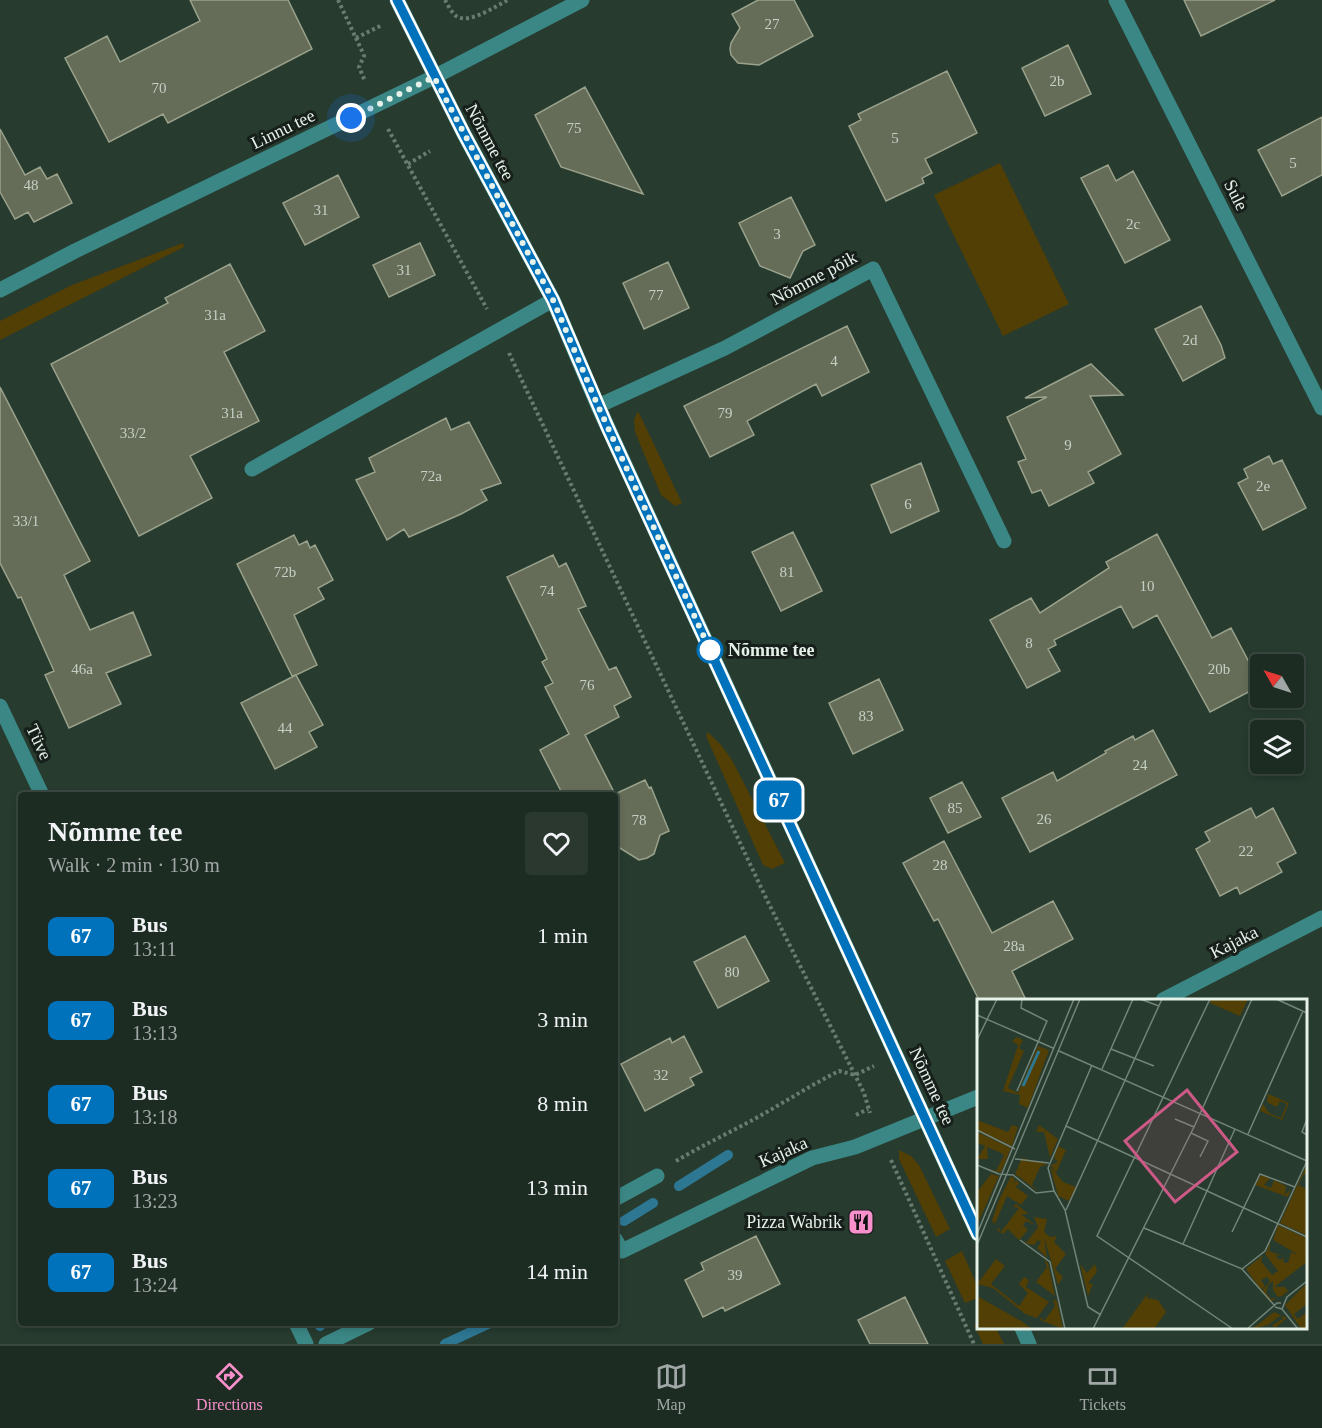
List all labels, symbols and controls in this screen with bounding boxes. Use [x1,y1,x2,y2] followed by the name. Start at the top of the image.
[765,16,780,32] house number: 27
[1050,73,1065,89] house number: 2b
[152,80,167,96] house number: 70
[462,100,518,184] street label: Nõmme tee
[336,103,366,133] your location
[248,105,318,153] street label: Linnu tee
[567,120,582,136] house number: 75
[891,130,899,146] house number: 5
[1289,155,1297,171] house number: 5
[1220,176,1252,214] street label: Sule
[24,177,39,193] house number: 48
[314,202,329,218] house number: 31
[1126,216,1140,232] house number: 2c
[773,226,781,242] house number: 3
[768,247,860,309] street label: Nõmme põik
[397,262,412,278] house number: 31
[649,287,664,303] house number: 77
[204,307,226,323] house number: 31a
[1183,332,1198,348] house number: 2d
[830,353,838,369] house number: 4
[221,405,243,421] house number: 31a
[718,405,733,421] house number: 79
[120,425,146,441] house number: 33/2
[1064,437,1072,453] house number: 9
[420,468,442,484] house number: 72a
[1256,478,1270,494] house number: 2e
[904,496,912,512] house number: 6
[13,513,39,529] house number: 33/1
[274,564,296,580] house number: 72b
[780,564,795,580] house number: 81
[1140,578,1155,594] house number: 10
[540,583,555,599] house number: 74
[1025,635,1033,651] house number: 8
[697,637,723,663] marker: Nõmme tee
[728,640,814,660] place label: Nõmme tee
[1250,654,1304,708] north arrow
[1250,654,1304,774] map controls
[71,661,93,677] house number: 46a
[1208,661,1230,677] house number: 20b
[580,677,595,693] house number: 76
[859,708,874,724] house number: 83
[278,720,293,736] house number: 44
[1250,720,1304,774] button: layers
[22,721,56,763] street label: Tüve
[1133,757,1148,773] house number: 24
[752,780,806,820] line badge: 67
[769,788,790,812] text: 67
[948,800,963,816] house number: 85
[1037,811,1052,827] house number: 26
[525,812,588,875] button: heart
[632,812,647,828] house number: 78
[48,816,182,847] text: Nõmme tee
[1239,843,1254,859] house number: 22
[48,854,220,876] text: Walk · 2 min · 130 m
[933,857,948,873] house number: 28
[132,912,167,937] text: Bus
[1207,922,1261,962] street label: Kajaka
[537,923,588,948] text: 1 min
[71,924,92,948] text: 67
[132,938,177,960] text: 13:11
[1003,938,1025,954] house number: 28a
[725,964,740,980] house number: 80
[132,996,167,1021] text: Bus
[977,999,1307,1329] inset map
[537,1007,588,1032] text: 3 min
[71,1008,92,1032] text: 67
[132,1022,178,1044] text: 13:13
[905,1044,959,1128] street label: Nõmme tee
[654,1067,669,1083] house number: 32
[132,1080,167,1105] text: Bus
[537,1091,588,1116] text: 8 min
[71,1092,92,1116] text: 67
[132,1106,178,1128] text: 13:18
[756,1132,810,1172] street label: Kajaka
[132,1164,167,1189] text: Bus
[526,1175,588,1200] text: 13 min
[71,1176,92,1200] text: 67
[132,1190,178,1212] text: 13:23
[846,1207,876,1237] restaurant icon: Pizza Wabrik
[746,1212,842,1232] place label: Pizza Wabrik
[132,1248,167,1273] text: Bus
[526,1259,588,1284] text: 14 min
[71,1260,92,1284] text: 67
[728,1267,743,1283] house number: 39
[132,1274,178,1296] text: 13:24
[196,1360,263,1414] tab: Directions
[655,1360,688,1414] tab: Map
[1080,1360,1126,1414] tab: Tickets

